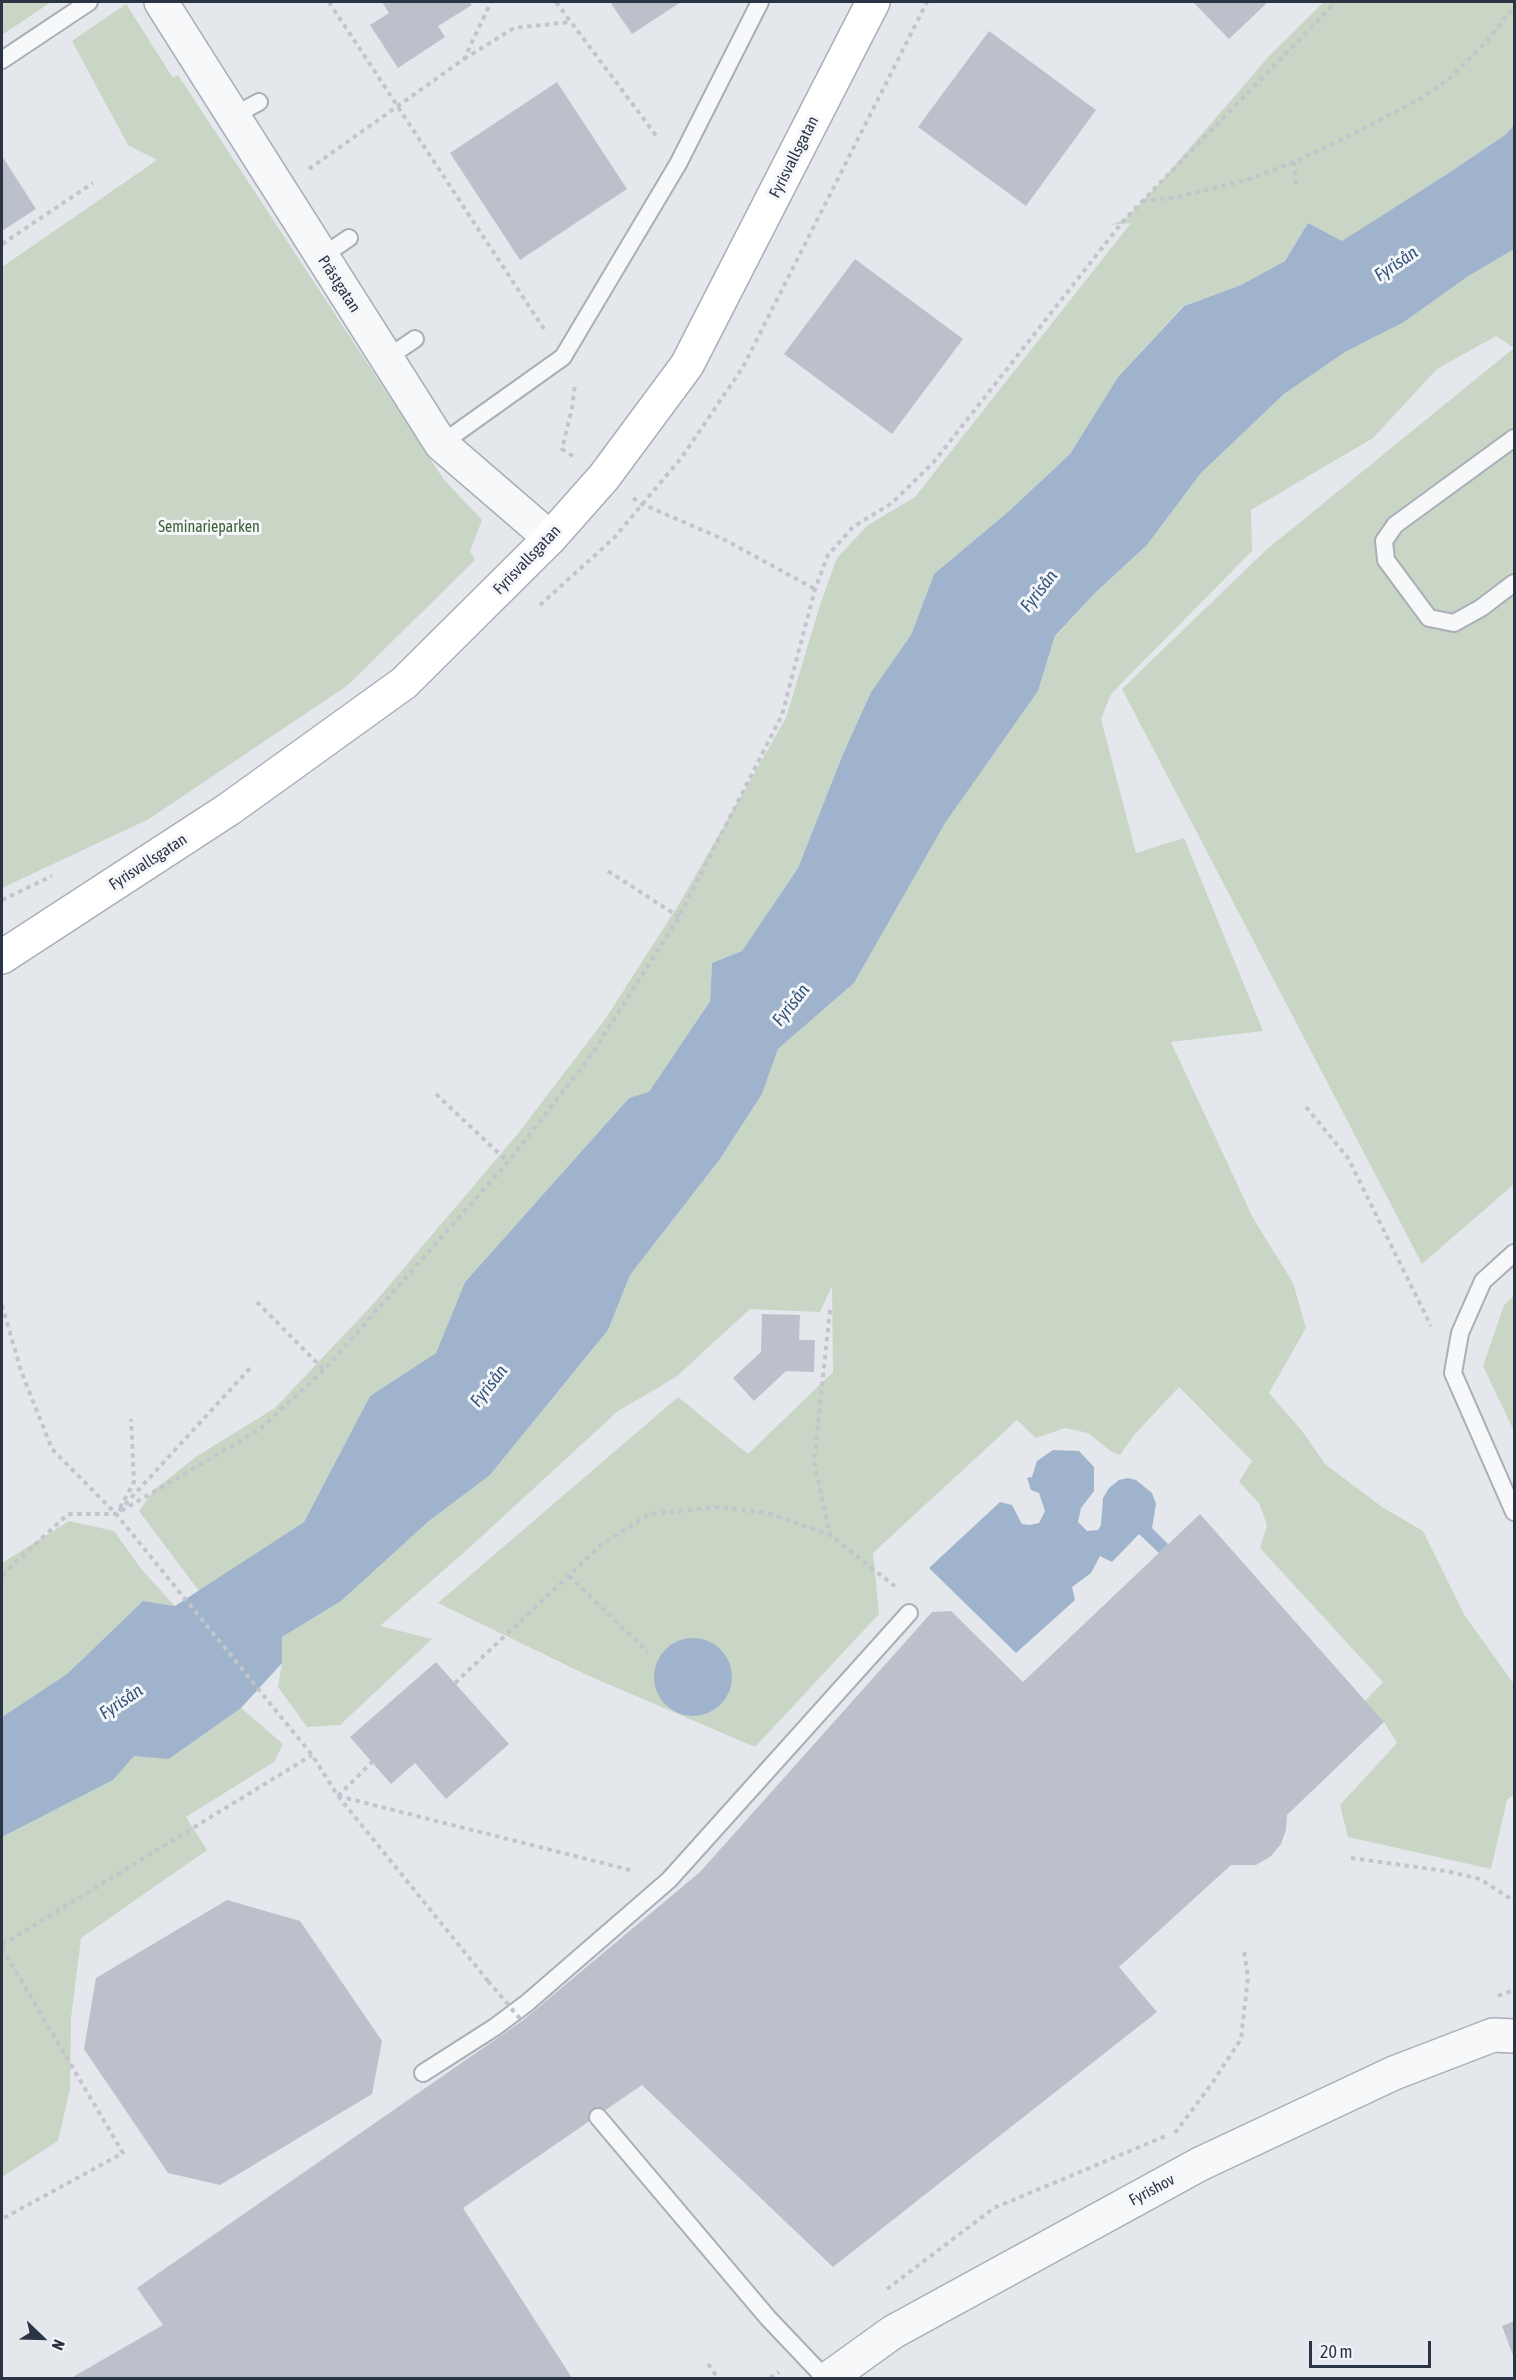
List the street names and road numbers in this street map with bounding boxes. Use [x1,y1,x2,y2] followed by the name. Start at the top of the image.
[765,113,823,201] street label: Fyrisvallsgatan
[314,252,364,316] street label: Prästgatan
[489,521,565,599] street label: Fyrisvallsgatan
[105,830,191,894] street label: Fyrisvallsgatan
[1126,2170,1178,2210] street label: Fyrishov

